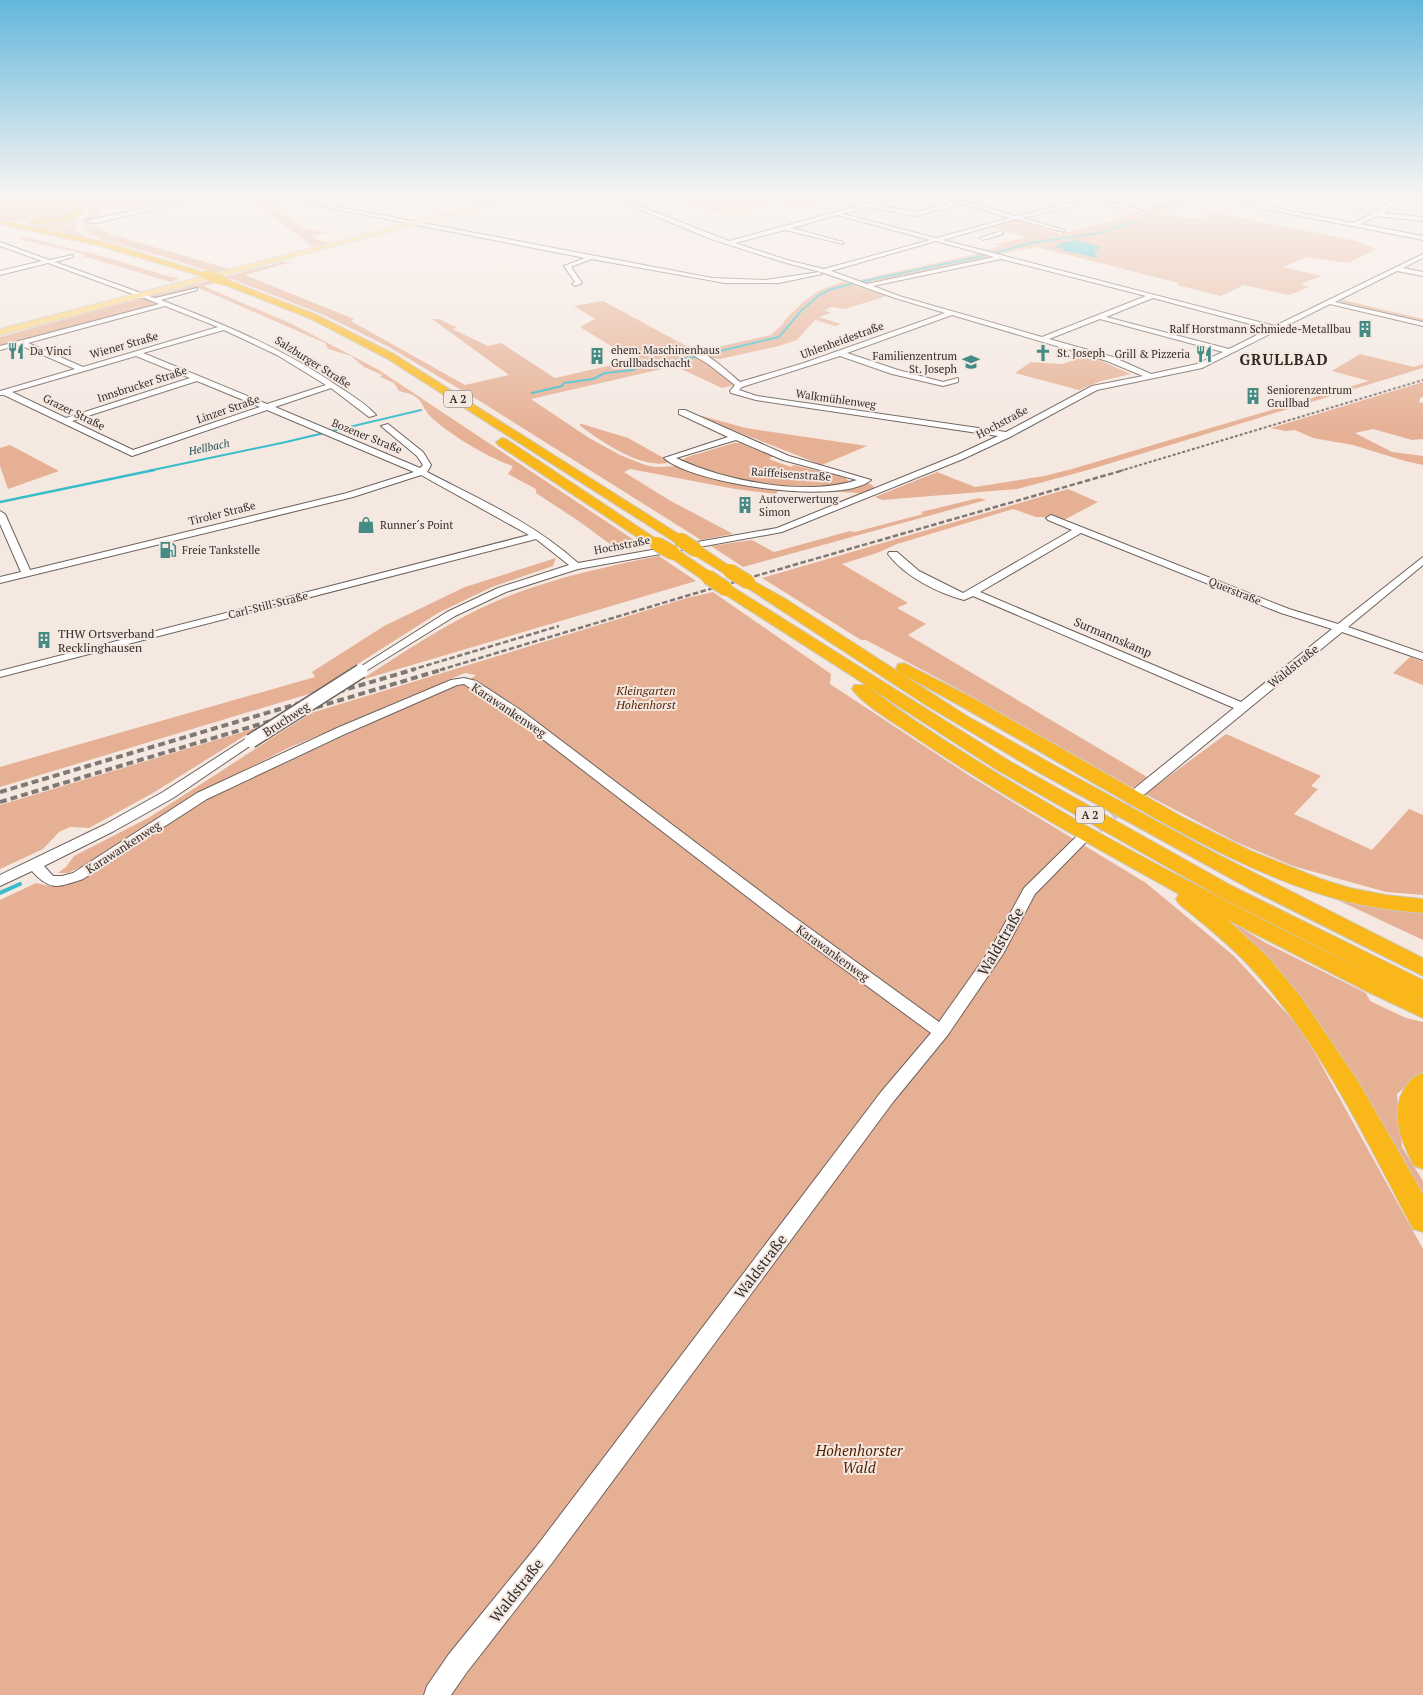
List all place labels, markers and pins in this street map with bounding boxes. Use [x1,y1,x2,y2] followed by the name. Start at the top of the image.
[1355,319,1375,339] building icon: Ralf Horstmann Schmiede-Metallbau
[1169,322,1352,336] place label: Ralf Horstmann Schmiede-Metallbau
[6,341,26,361] restaurant icon: Da Vinci
[611,343,720,370] place label: ehem. Maschinenhaus Grullbadschacht
[1033,343,1053,363] church icon: St. Joseph
[30,344,72,358] place label: Da Vinci
[1194,344,1214,364] restaurant icon: Grill & Pizzeria
[587,346,607,366] building icon: ehem. Maschinenhaus Grullbadschacht
[1057,346,1106,360] place label: St. Joseph
[1115,347,1190,361] place label: Grill & Pizzeria
[873,349,958,376] place label: Familienzentrum St. Joseph
[961,352,981,372] school or university icon: Familienzentrum St. Joseph
[1267,383,1353,410] place label: Seniorenzentrum Grullbad
[1243,386,1263,406] building icon: Seniorenzentrum Grullbad
[759,492,839,519] place label: Autoverwertung Simon
[735,495,755,515] building icon: Autoverwertung Simon
[356,515,376,535] shop icon: Runner´s Point
[380,518,453,532] place label: Runner´s Point
[158,540,178,560] fuel station icon: Freie Tankstelle
[182,543,261,557] place label: Freie Tankstelle
[58,626,155,655] place label: THW Ortsverband Recklinghausen
[34,630,54,650] building icon: THW Ortsverband Recklinghausen

